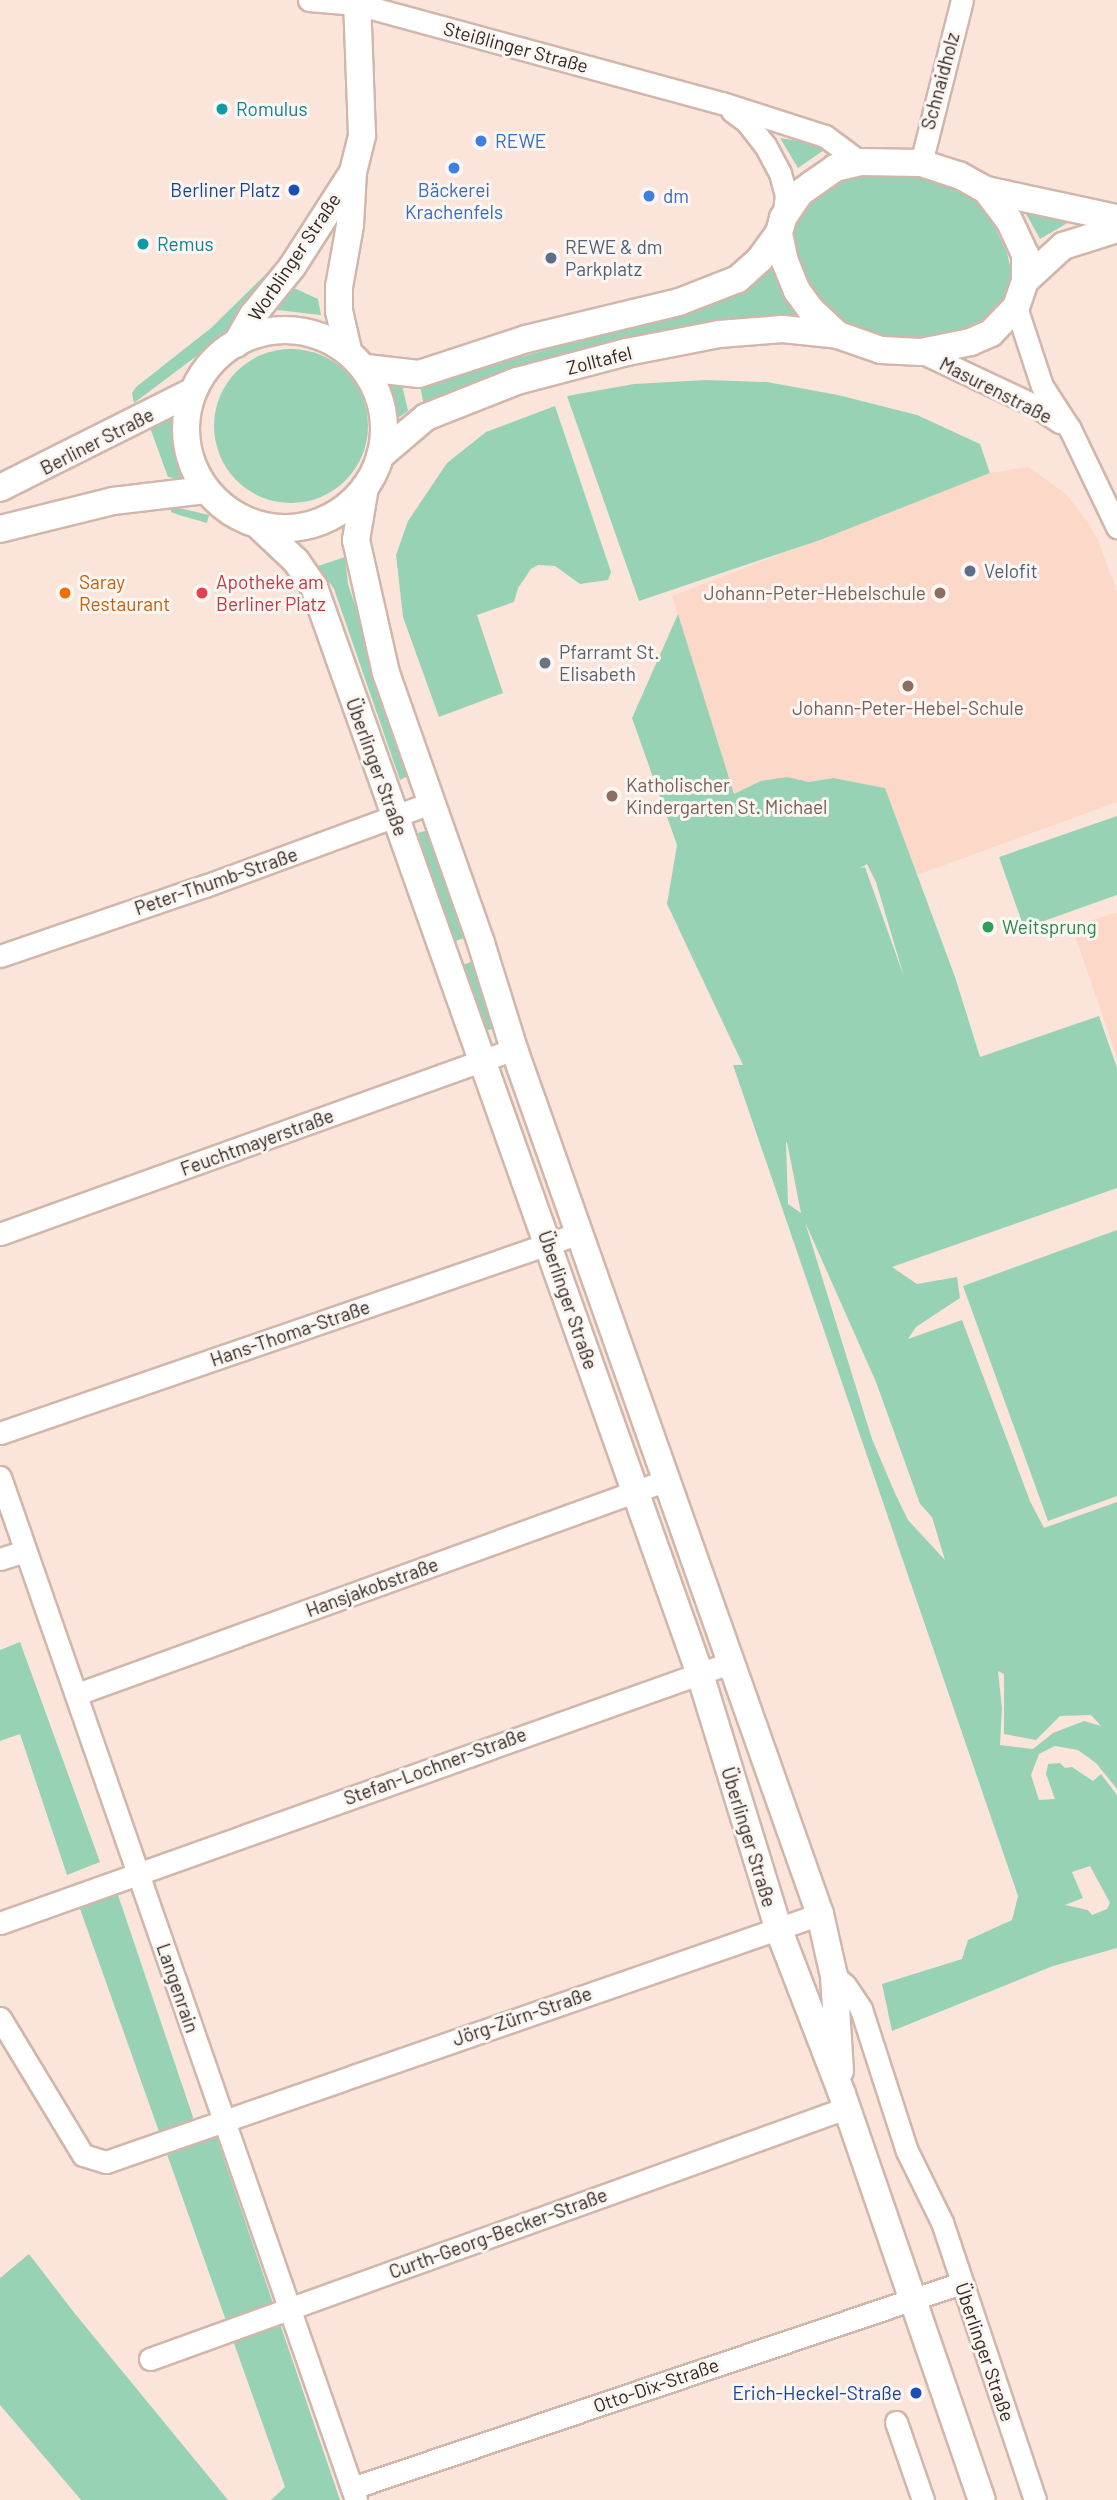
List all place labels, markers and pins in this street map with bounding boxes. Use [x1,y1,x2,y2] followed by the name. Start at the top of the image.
[236,98,308,120] place label: Romulus
[214,101,230,117] marker: Romulus
[495,130,546,152] place label: REWE
[473,133,489,149] marker: REWE
[446,160,462,176] marker: Bäckerei Krachenfels
[170,179,280,201] place label: Berliner Platz
[405,179,503,223] place label: Bäckerei Krachenfels
[286,182,302,198] marker: Berliner Platz
[663,185,689,207] place label: dm
[641,188,657,204] marker: dm
[157,233,214,255] place label: Remus
[135,236,151,252] marker: Remus
[565,236,662,280] place label: REWE & dm Parkplatz
[543,250,559,266] marker: REWE & dm Parkplatz
[984,560,1038,582] place label: Velofit
[962,563,978,579] marker: Velofit
[79,571,170,615] place label: Saray Restaurant
[216,571,326,615] place label: Apotheke am Berliner Platz
[704,582,926,604] place label: Johann-Peter-Hebelschule
[57,585,73,601] marker: Saray Restaurant
[194,585,210,601] marker: Apotheke am Berliner Platz
[932,585,948,601] marker: Johann-Peter-Hebelschule
[559,641,660,685] place label: Pfarramt St. Elisabeth
[537,655,553,671] marker: Pfarramt St. Elisabeth
[900,678,916,694] marker: Johann-Peter-Hebel-Schule
[792,697,1024,719] place label: Johann-Peter-Hebel-Schule
[626,774,827,818] place label: Katholischer Kindergarten St. Michael
[604,788,620,804] marker: Katholischer Kindergarten St. Michael
[1002,916,1097,938] place label: Weitsprung
[980,919,996,935] marker: Weitsprung
[732,2382,902,2404] place label: Erich-Heckel-Straße
[908,2385,924,2401] marker: Erich-Heckel-Straße

